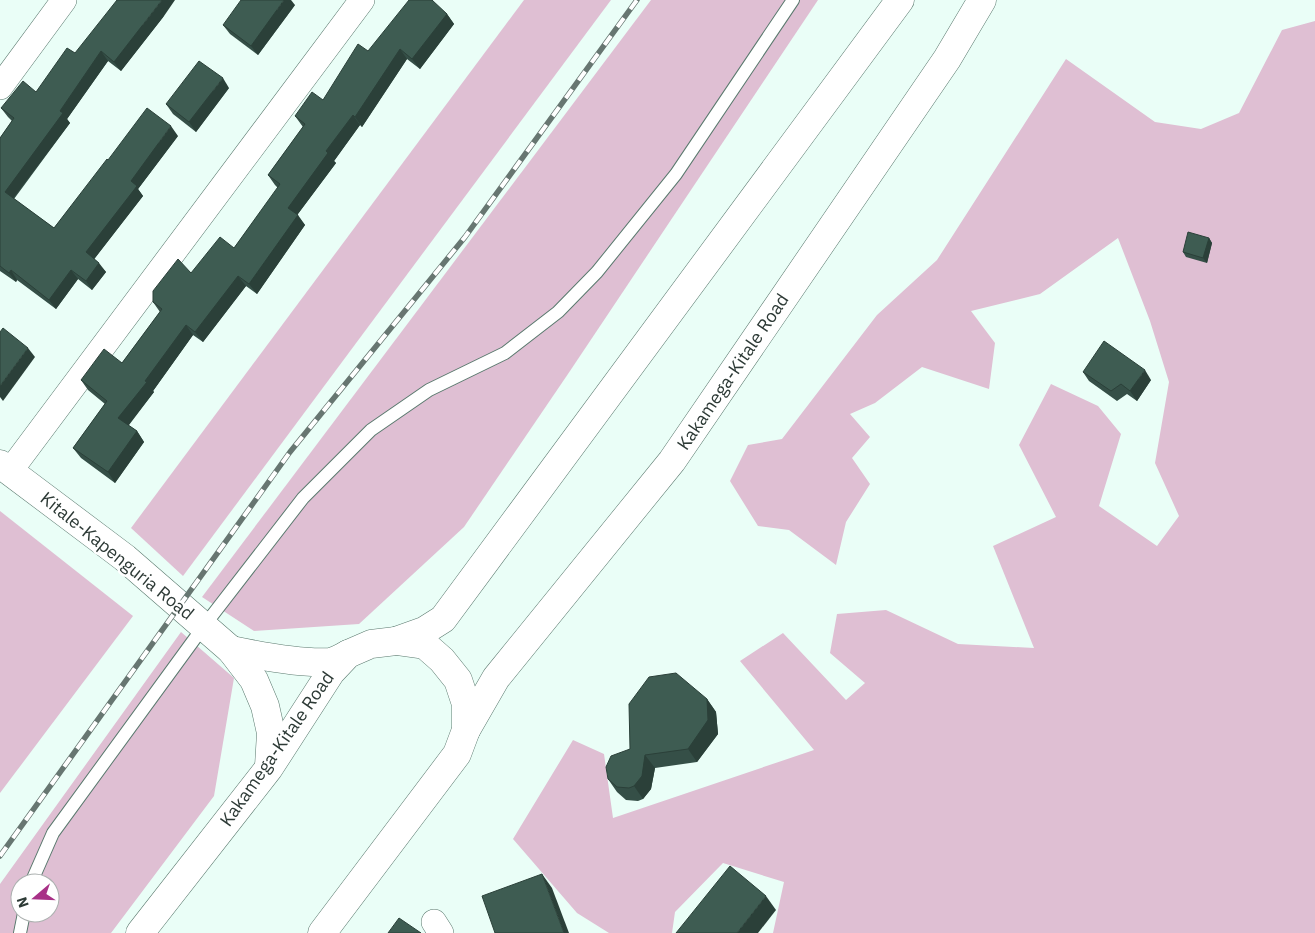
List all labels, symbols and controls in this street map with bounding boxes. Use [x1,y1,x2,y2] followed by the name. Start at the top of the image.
[672,289,793,454] street label: Kakamega-Kitale Road
[36,486,199,625] street label: Kitale-Kapenguria Road
[214,667,339,831] street label: Kakamega-Kitale Road
[10,873,60,923] north arrow
[13,895,33,910] text: N

